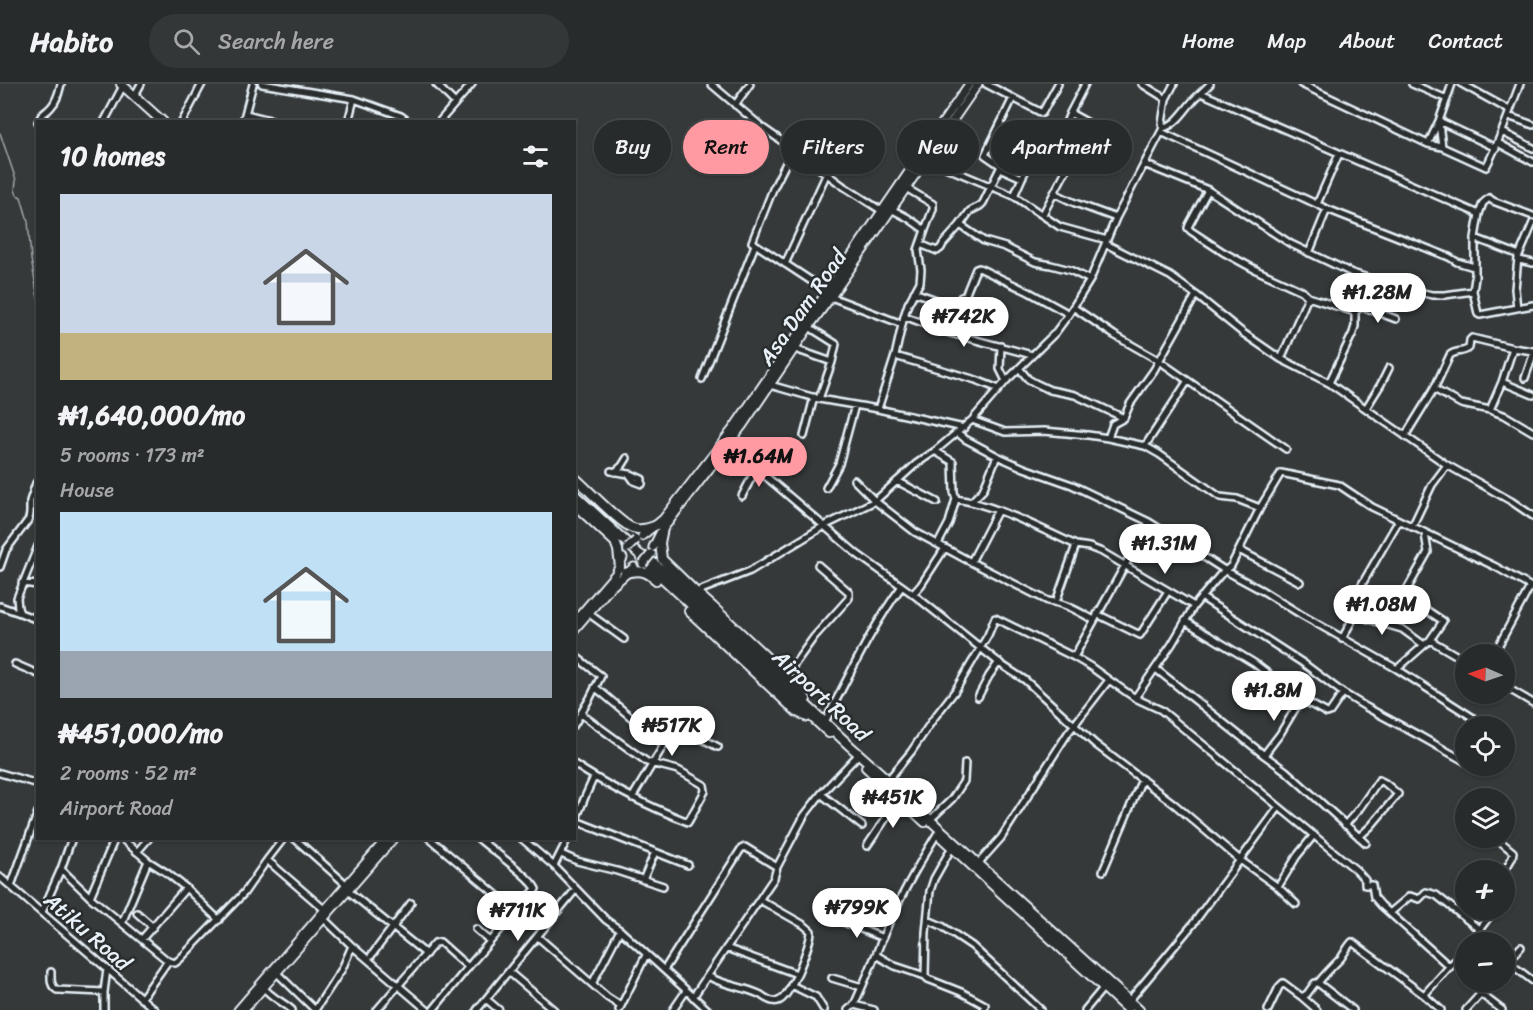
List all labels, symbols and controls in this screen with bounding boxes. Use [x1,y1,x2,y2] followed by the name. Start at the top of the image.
[149,14,569,68] search box
[30,17,113,66] text: Habito
[218,22,334,61] text: Search here
[1182,22,1234,60] text: Home
[1267,22,1306,60] text: Map
[1339,22,1396,60] text: About
[1429,22,1503,60] text: Contact
[170,25,203,58] icon: search
[594,120,671,174] chip: Buy
[683,120,769,174] chip: Rent
[781,120,885,174] chip: Filters
[897,120,979,174] chip: New
[991,120,1132,174] chip: Apartment
[60,133,165,179] text: 10 homes
[519,140,552,173] icon: filters
[252,233,360,341] icon: home
[747,240,858,375] street label: Asa Dam Road
[1329,273,1427,324] pin: ₦1.28M
[1344,275,1412,310] text: ₦1.28M
[922,297,1006,348] pin: ₦742K
[934,299,994,334] text: ₦742K
[60,392,245,438] text: ₦1,640,000/mo
[710,437,808,488] pin: ₦1.64M
[60,438,205,473] text: 5 rooms · 173 m²
[725,439,793,474] text: ₦1.64M
[60,473,114,508] text: House
[1116,524,1214,575] pin: ₦1.31M
[1133,526,1197,561] text: ₦1.31M
[252,551,360,659] icon: home
[1333,585,1431,636] pin: ₦1.08M
[1348,587,1416,622] text: ₦1.08M
[762,638,881,753] street label: Airport Road
[1455,644,1515,704] north arrow
[1455,644,1515,992] map controls
[1232,671,1316,722] pin: ₦1.8M
[1246,673,1302,708] text: ₦1.8M
[630,706,714,757] pin: ₦517K
[643,708,701,743] text: ₦517K
[60,710,223,756] text: ₦451,000/mo
[1455,716,1515,776] button: locate
[60,756,197,791] text: 2 rooms · 52 m²
[851,778,935,829] pin: ₦451K
[864,780,922,815] text: ₦451K
[1455,788,1515,848] button: layers
[60,791,172,826] text: Airport Road
[1455,860,1515,920] button: +
[34,881,142,982] street label: Atiku Road
[815,888,899,939] pin: ₦799K
[826,890,888,925] text: ₦799K
[476,891,560,942] pin: ₦711K
[491,893,545,928] text: ₦711K
[1455,932,1515,992] button: −

